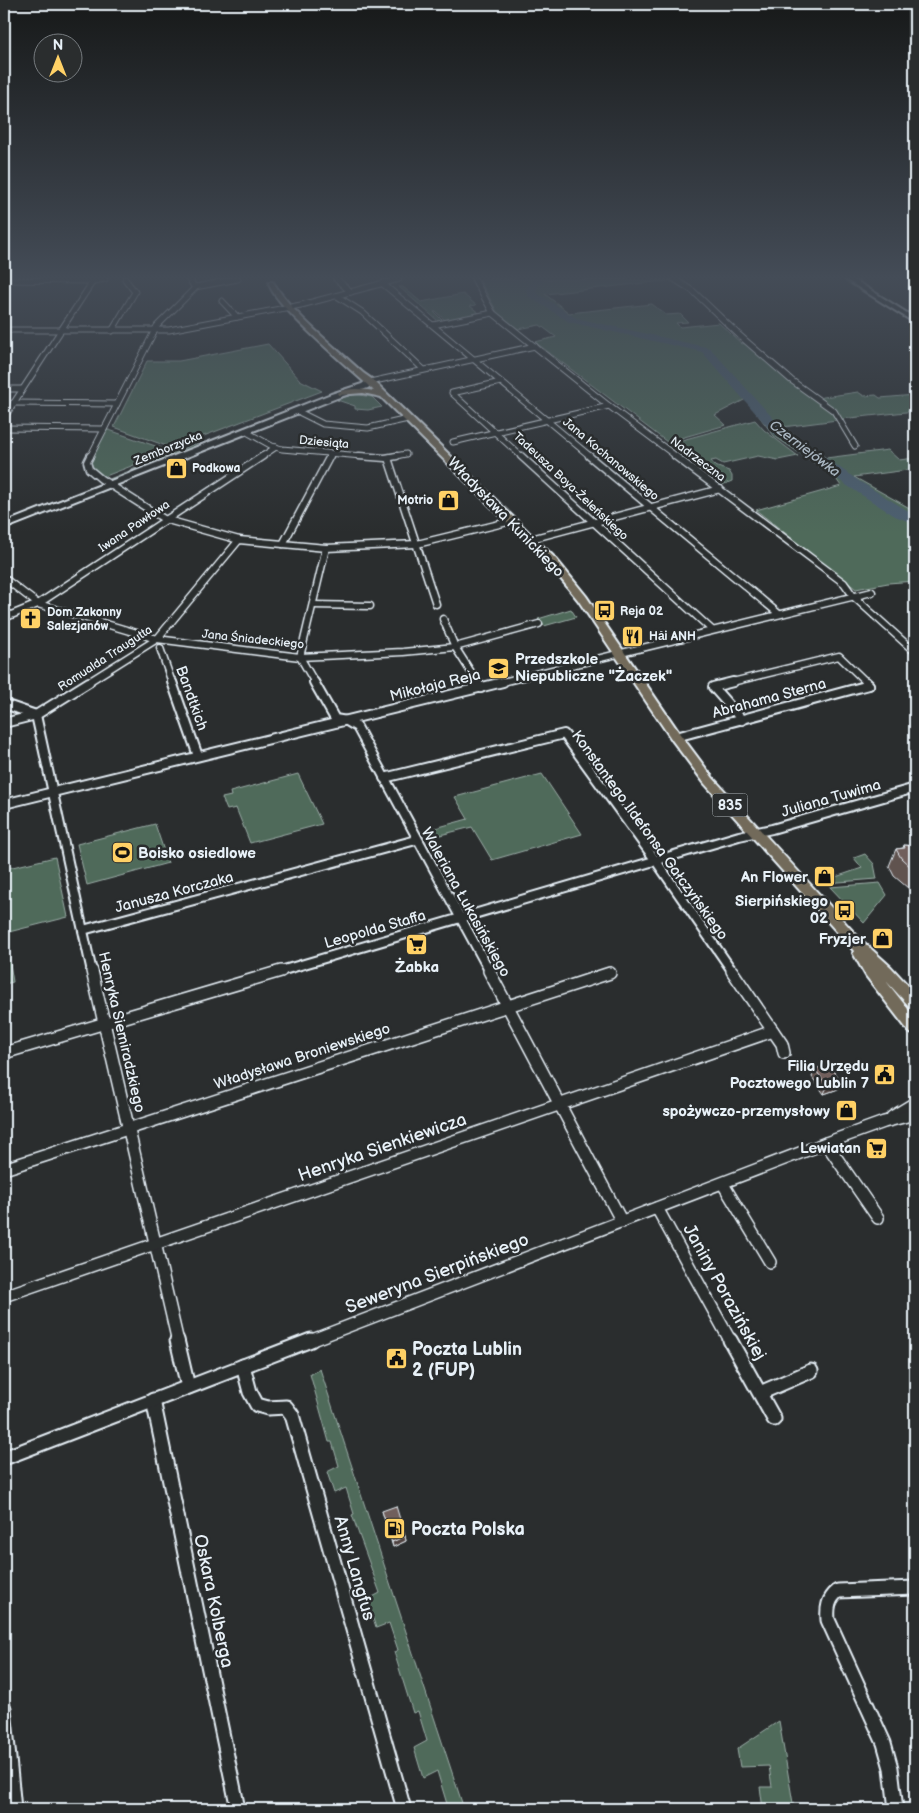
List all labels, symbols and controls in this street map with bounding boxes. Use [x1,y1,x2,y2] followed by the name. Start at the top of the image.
[32,32,82,82] north arrow
[53,37,63,54] text: N
[560,415,662,504] street label: Jana Kochanowskiego
[766,416,843,481] water label: Czerniejówka
[131,428,205,469] street label: Zemborzycka
[510,428,632,544] street label: Tadeusza Boya-Żeleńskiego
[298,433,350,452] street label: Dziesiąta
[667,434,729,485] street label: Nadrzeczna
[443,453,568,581] street label: Władysława Kunickiego
[164,456,188,480] shop icon: Podkowa
[192,461,240,476] place label: Podkowa
[437,488,461,512] shop icon: Motrio
[397,493,433,508] place label: Motrio
[96,497,173,556] street label: Iwana Pawłowa
[592,599,616,623] bus stop icon: Reja 02
[620,604,664,619] place label: Reja 02
[47,605,122,634] place label: Dom Zakonny Salezjanów
[19,607,43,631] church icon: Dom Zakonny Salezjanów
[55,622,155,695] street label: Romualda Traugutta
[621,624,645,648] restaurant icon: Hải ANH
[201,625,305,652] street label: Jana Śniadeckiego
[649,629,696,644] place label: Hải ANH
[515,650,672,686] place label: Przedszkole Niepubliczne "Żaczek"
[487,656,511,680] school or university icon: Przedszkole Niepubliczne "Żaczek"
[171,663,212,733] street label: Bandtkich
[388,665,482,706] street label: Mikołaja Reja
[710,674,828,723] street label: Abrahama Sterna
[567,727,732,944] street label: Konstantego Ildefonsa Gałczyńskiego
[779,775,883,822] street label: Juliana Tuwima
[712,794,748,816] road number: 835
[417,824,515,980] street label: Waleriana Łukasińskiego
[110,841,134,865] sports icon: Boisko osiedlowe
[138,844,256,863] place label: Boisko osiedlowe
[812,865,836,889] shop icon: An Flower
[113,868,235,917] street label: Janusza Korczaka
[740,868,809,887] place label: An Flower
[735,892,828,928] place label: Sierpińskiego 02
[832,898,856,922] bus stop icon: Sierpińskiego 02
[322,906,428,953] street label: Leopolda Staffa
[870,927,894,951] shop icon: Fryzjer
[819,930,867,949] place label: Fryzjer
[405,932,429,956] supermarket icon: Żabka
[94,950,149,1114] street label: Henryka Siemiradzkiego
[395,957,439,977] place label: Żabka
[212,1019,393,1094] street label: Władysława Broniewskiego
[730,1057,869,1093] place label: Filia Urzędu Pocztowego Lublin 7
[873,1063,897,1087] public building icon: Filia Urzędu Pocztowego Lublin 7
[834,1099,858,1123] shop icon: spożywczo-przemysłowy
[662,1102,830,1121] place label: spożywczo-przemysłowy
[295,1109,469,1186] street label: Henryka Sienkiewicza
[865,1136,889,1160] supermarket icon: Lewiatan
[800,1139,861,1158] place label: Lewiatan
[678,1221,771,1364] street label: Janiny Porazińskiej
[343,1229,532,1318] street label: Seweryna Sierpińskiego
[412,1339,522,1381] place label: Poczta Lublin 2 (FUP)
[384,1347,408,1371] public building icon: Poczta Lublin 2 (FUP)
[330,1513,379,1623] street label: Anny Langfus
[383,1517,407,1541] fuel station icon: Poczta Polska
[411,1519,525,1540] place label: Poczta Polska
[189,1533,238,1670] street label: Oskara Kolberga

